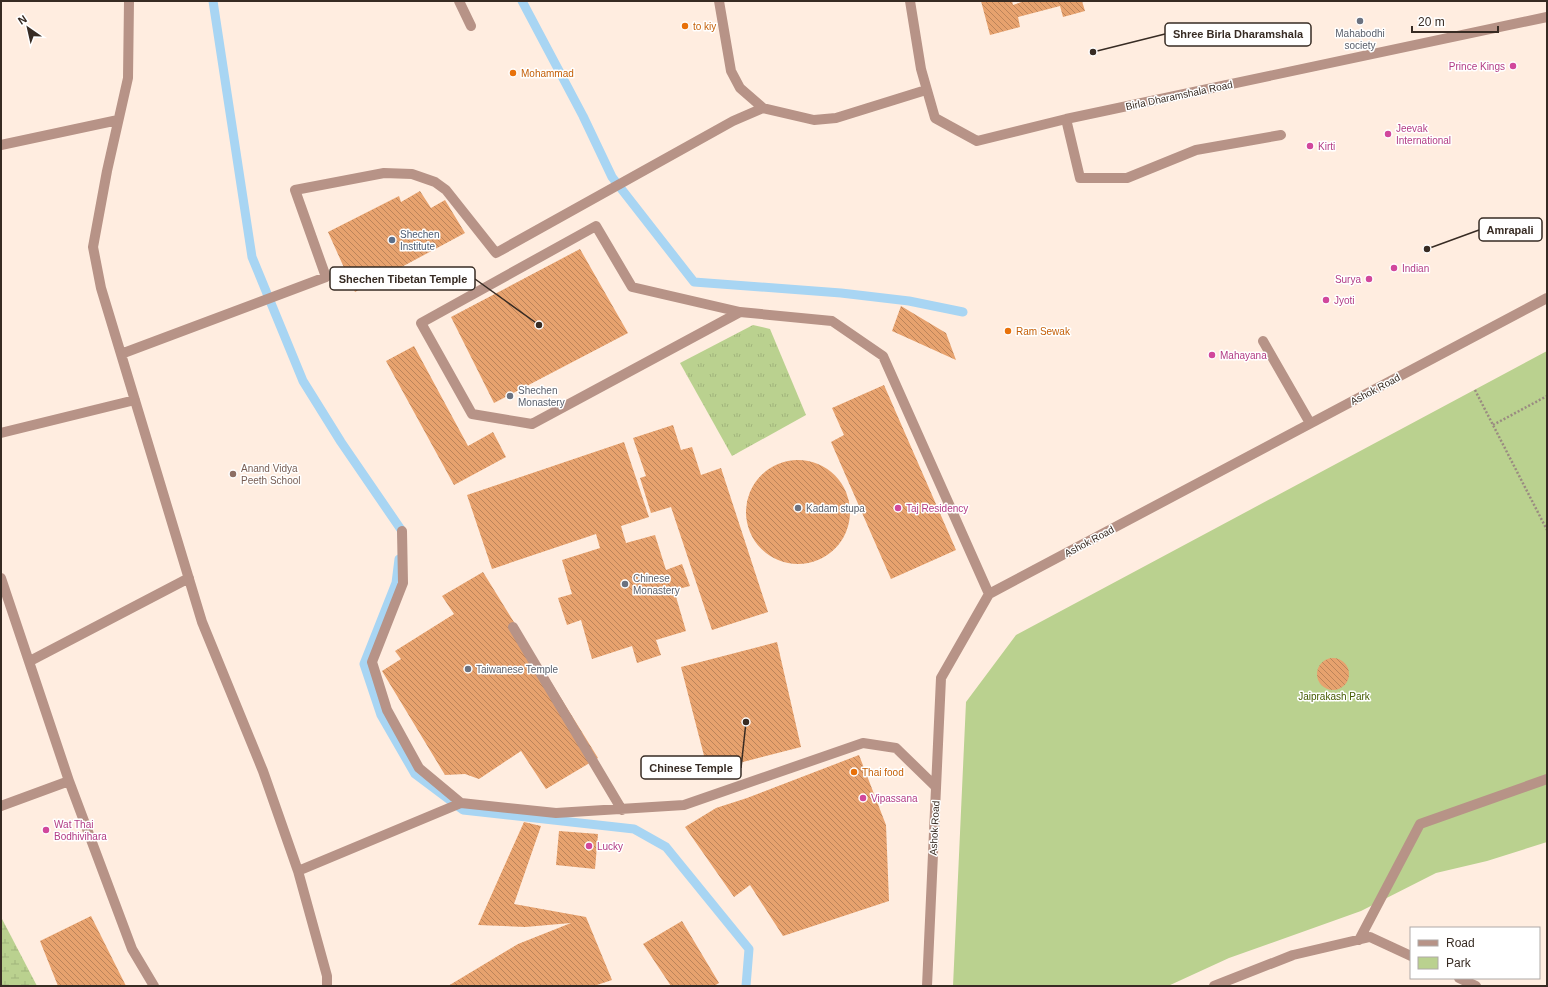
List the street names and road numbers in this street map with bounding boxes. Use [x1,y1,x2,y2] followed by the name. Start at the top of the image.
[1125,79,1234,112] street label: Birla Dharamshala Road
[1349,372,1402,407] street label: Ashok Road
[1063,524,1116,559] street label: Ashok Road
[928,801,941,856] street label: Ashok Road

